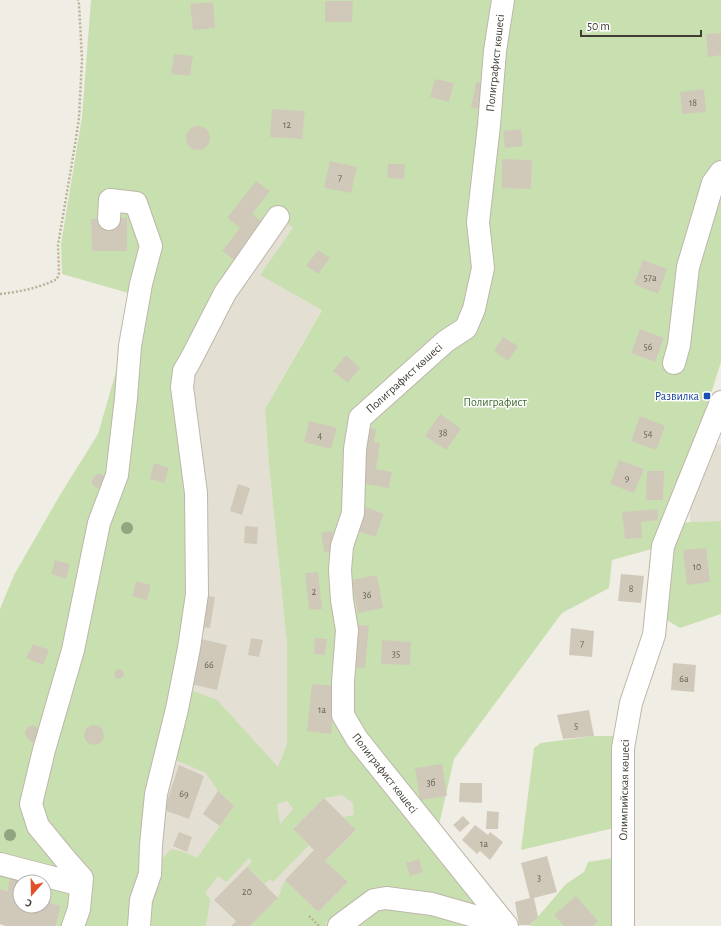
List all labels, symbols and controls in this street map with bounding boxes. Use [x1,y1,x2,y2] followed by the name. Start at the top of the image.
[581,12,701,38] scale bar
[484,14,506,112] street label: Полиграфист көшесі
[587,20,610,32] text: 50 m
[689,98,697,108] house number: 18
[283,120,291,130] house number: 12
[338,173,342,183] house number: 7
[644,273,657,283] house number: 57а
[363,341,445,415] street label: Полиграфист көшесі
[644,342,653,352] house number: 56
[655,390,700,402] place label: Развилка
[702,391,712,401] marker: Развилка
[463,396,527,408] park label: Полиграфист
[439,428,448,438] house number: 38
[644,429,653,439] house number: 54
[318,431,323,441] house number: 4
[625,473,630,483] house number: 9
[693,562,701,572] house number: 10
[629,584,634,594] house number: 8
[312,587,317,597] house number: 2
[363,590,372,600] house number: 36
[580,639,584,649] house number: 7
[392,649,400,659] house number: 35
[204,660,214,670] house number: 66
[679,674,689,684] house number: 6а
[318,705,326,715] house number: 1а
[574,721,578,731] house number: 5
[350,731,420,815] street label: Полиграфист көшесі
[617,739,631,841] street label: Олимпийская көшесі
[426,778,436,788] house number: 3б
[179,789,189,799] house number: 69
[480,839,488,849] house number: 1а
[537,873,541,883] house number: 3
[12,874,52,914] north arrow
[242,887,252,897] house number: 20
[24,897,33,909] text: С

